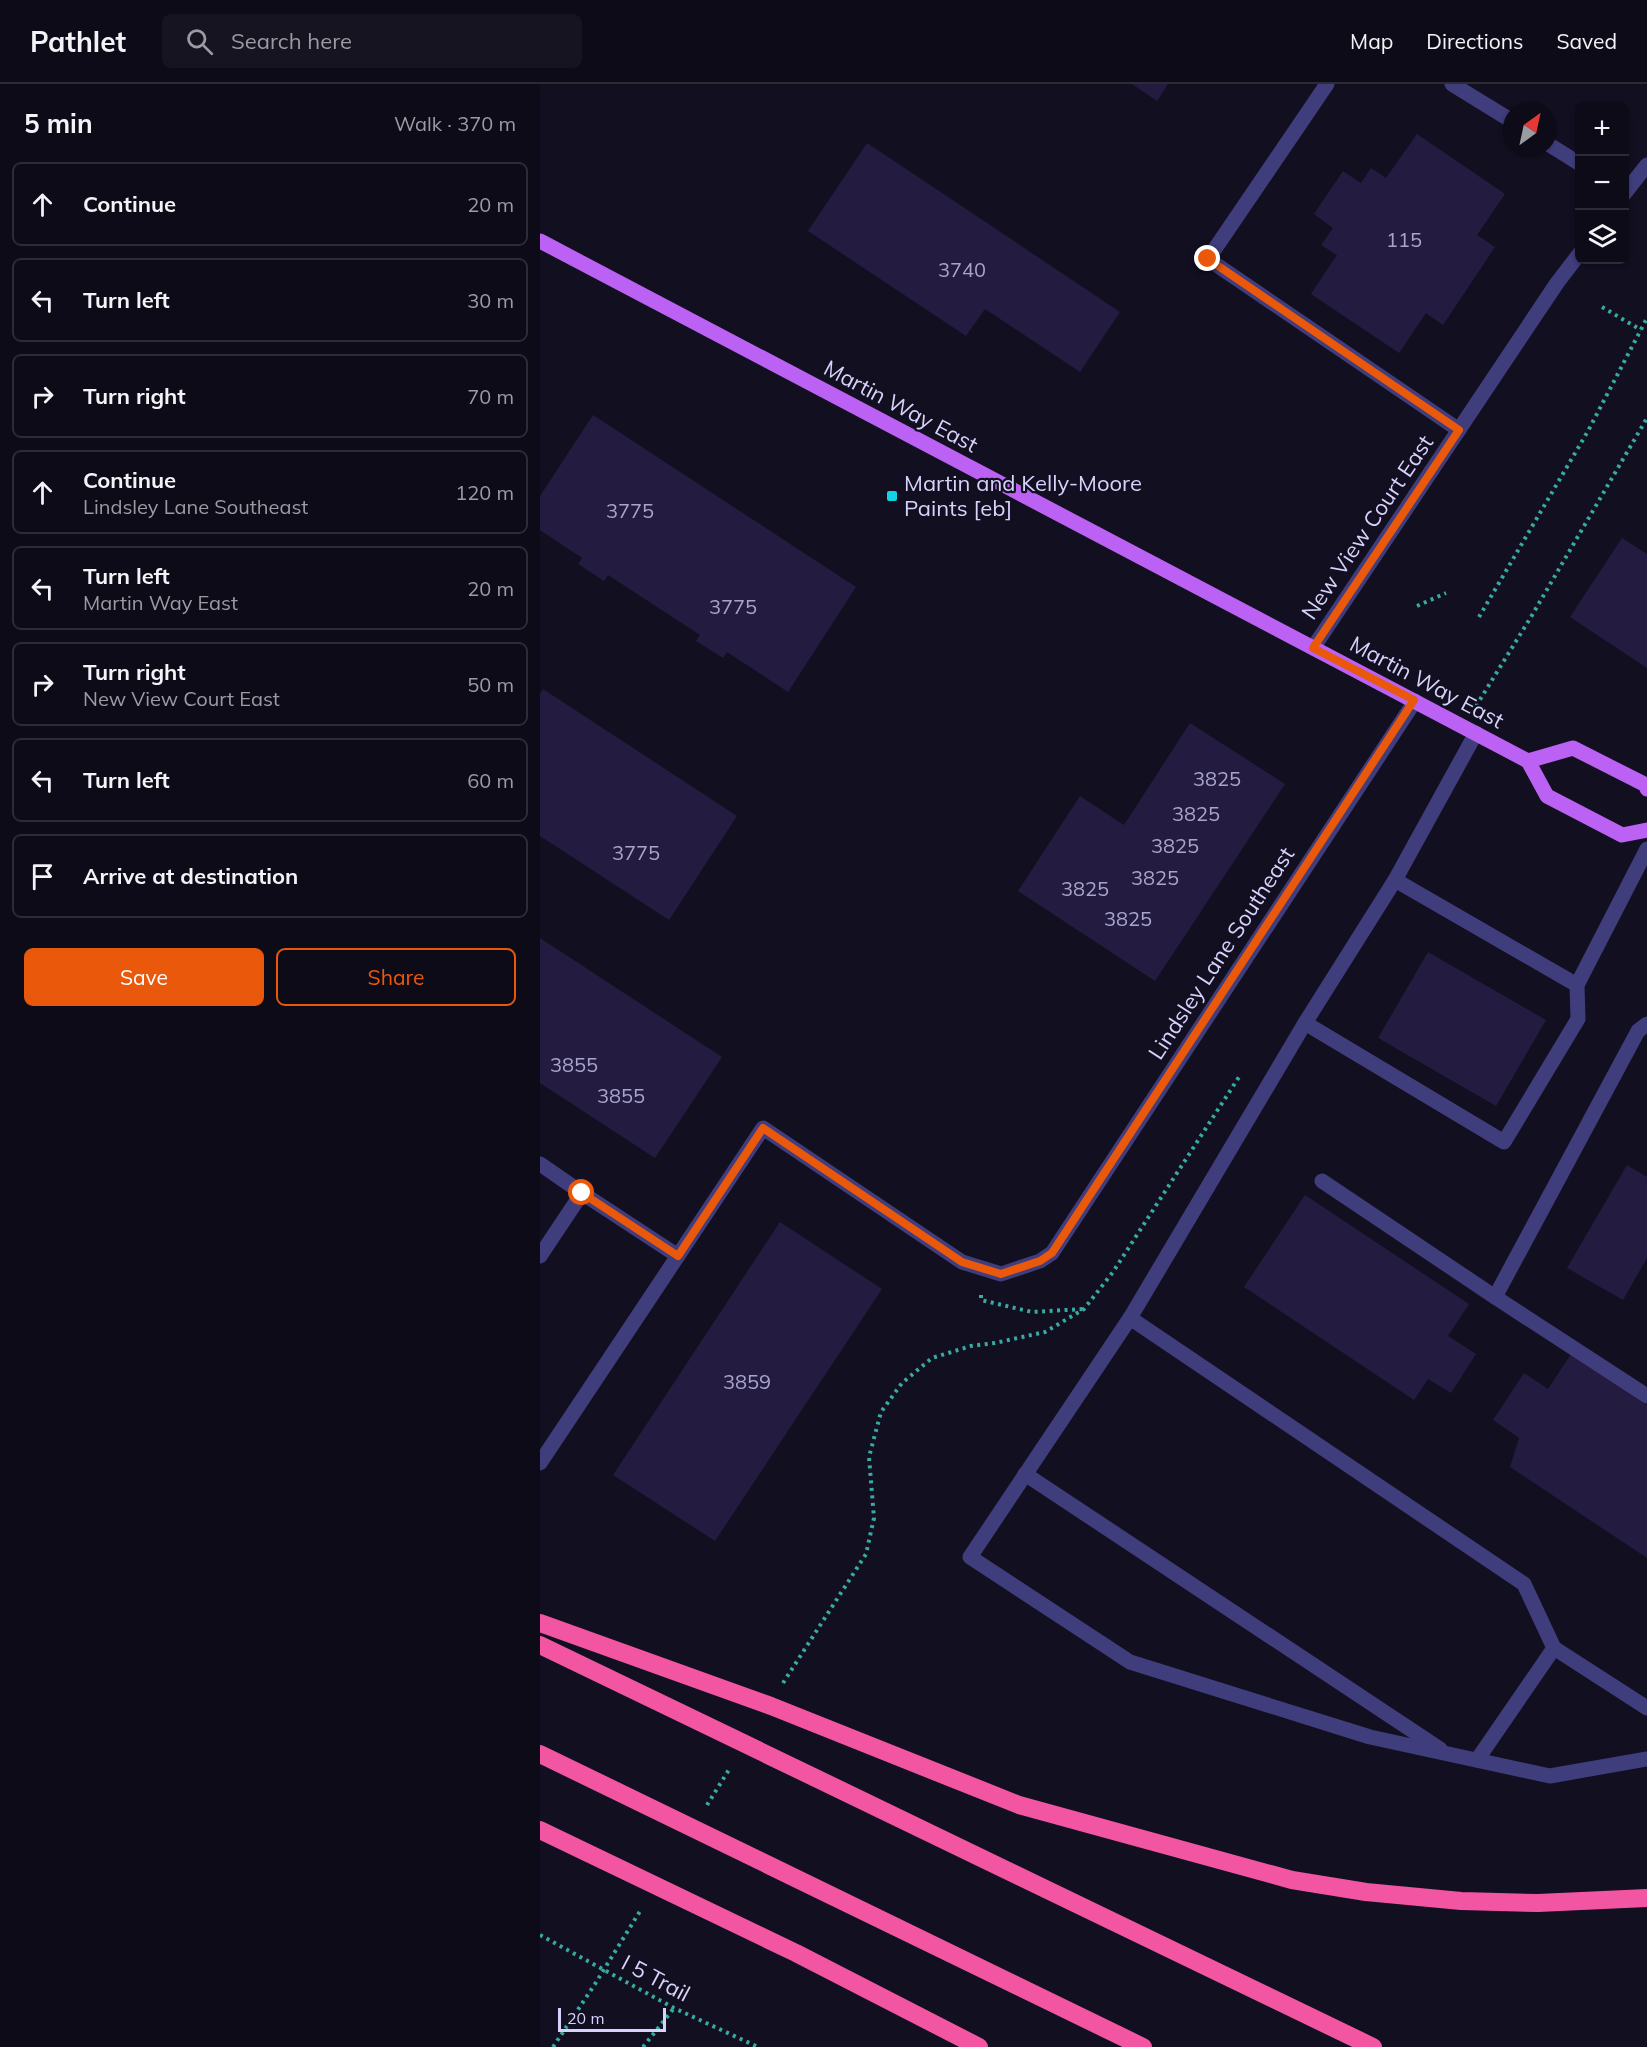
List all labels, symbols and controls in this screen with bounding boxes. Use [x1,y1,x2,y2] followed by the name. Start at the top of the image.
[162,14,582,68] search box
[30,24,126,59] text: Pathlet
[183,25,216,58] icon: search
[231,27,352,55] text: Search here
[1350,28,1393,54] text: Map
[1426,28,1523,54] text: Directions
[1556,28,1617,54] text: Saved
[1503,102,1557,156] north arrow
[1575,102,1629,264] map controls
[1575,102,1629,156] button: +
[24,107,93,140] text: 5 min
[394,111,516,136] text: Walk · 370 m
[1575,156,1629,210] button: −
[26,188,59,221] icon: ahead
[83,190,176,218] text: Continue
[467,192,514,217] text: 20 m
[1575,210,1629,264] button: layers
[1386,227,1422,252] house number: 115
[1194,245,1220,271] route end
[938,257,986,282] house number: 3740
[26,284,59,317] icon: left
[83,286,170,314] text: Turn left
[467,288,514,313] text: 30 m
[819,354,983,458] street label: Martin Way East
[26,380,59,413] icon: right
[83,382,186,410] text: Turn right
[467,384,514,409] text: 70 m
[1295,429,1439,625] street label: New View Court East
[83,466,176,494] text: Continue
[904,469,1142,522] place label: Martin and Kelly-Moore Paints [eb]
[26,476,59,509] icon: ahead
[455,480,514,505] text: 120 m
[885,489,899,503] marker: Martin and Kelly-Moore Paints [eb]
[83,494,308,519] text: Lindsley Lane Southeast
[606,498,654,523] house number: 3775
[83,562,170,590] text: Turn left
[26,572,59,605] icon: left
[467,576,514,601] text: 20 m
[83,590,238,615] text: Martin Way East
[709,594,757,619] house number: 3775
[1345,630,1509,734] street label: Martin Way East
[83,658,186,686] text: Turn right
[26,668,59,701] icon: right
[467,672,514,697] text: 50 m
[83,686,280,711] text: New View Court East
[26,764,59,797] icon: left
[83,766,170,794] text: Turn left
[1193,766,1241,791] house number: 3825
[467,768,514,793] text: 60 m
[1172,801,1220,826] house number: 3825
[1151,833,1199,858] house number: 3825
[612,840,660,865] house number: 3775
[1142,841,1300,1065] street label: Lindsley Lane Southeast
[26,860,59,893] icon: arrive
[83,862,298,890] text: Arrive at destination
[1131,865,1179,890] house number: 3825
[1061,876,1109,901] house number: 3825
[1104,906,1152,931] house number: 3825
[24,948,264,1006] button: Save
[276,948,516,1006] button: Share
[550,1052,598,1077] house number: 3855
[597,1083,645,1108] house number: 3855
[568,1179,594,1205] route start
[723,1369,771,1394] house number: 3859
[617,1948,695,2008] street label: I 5 Trail
[558,2005,666,2032] scale bar
[567,2008,604,2028] text: 20 m

